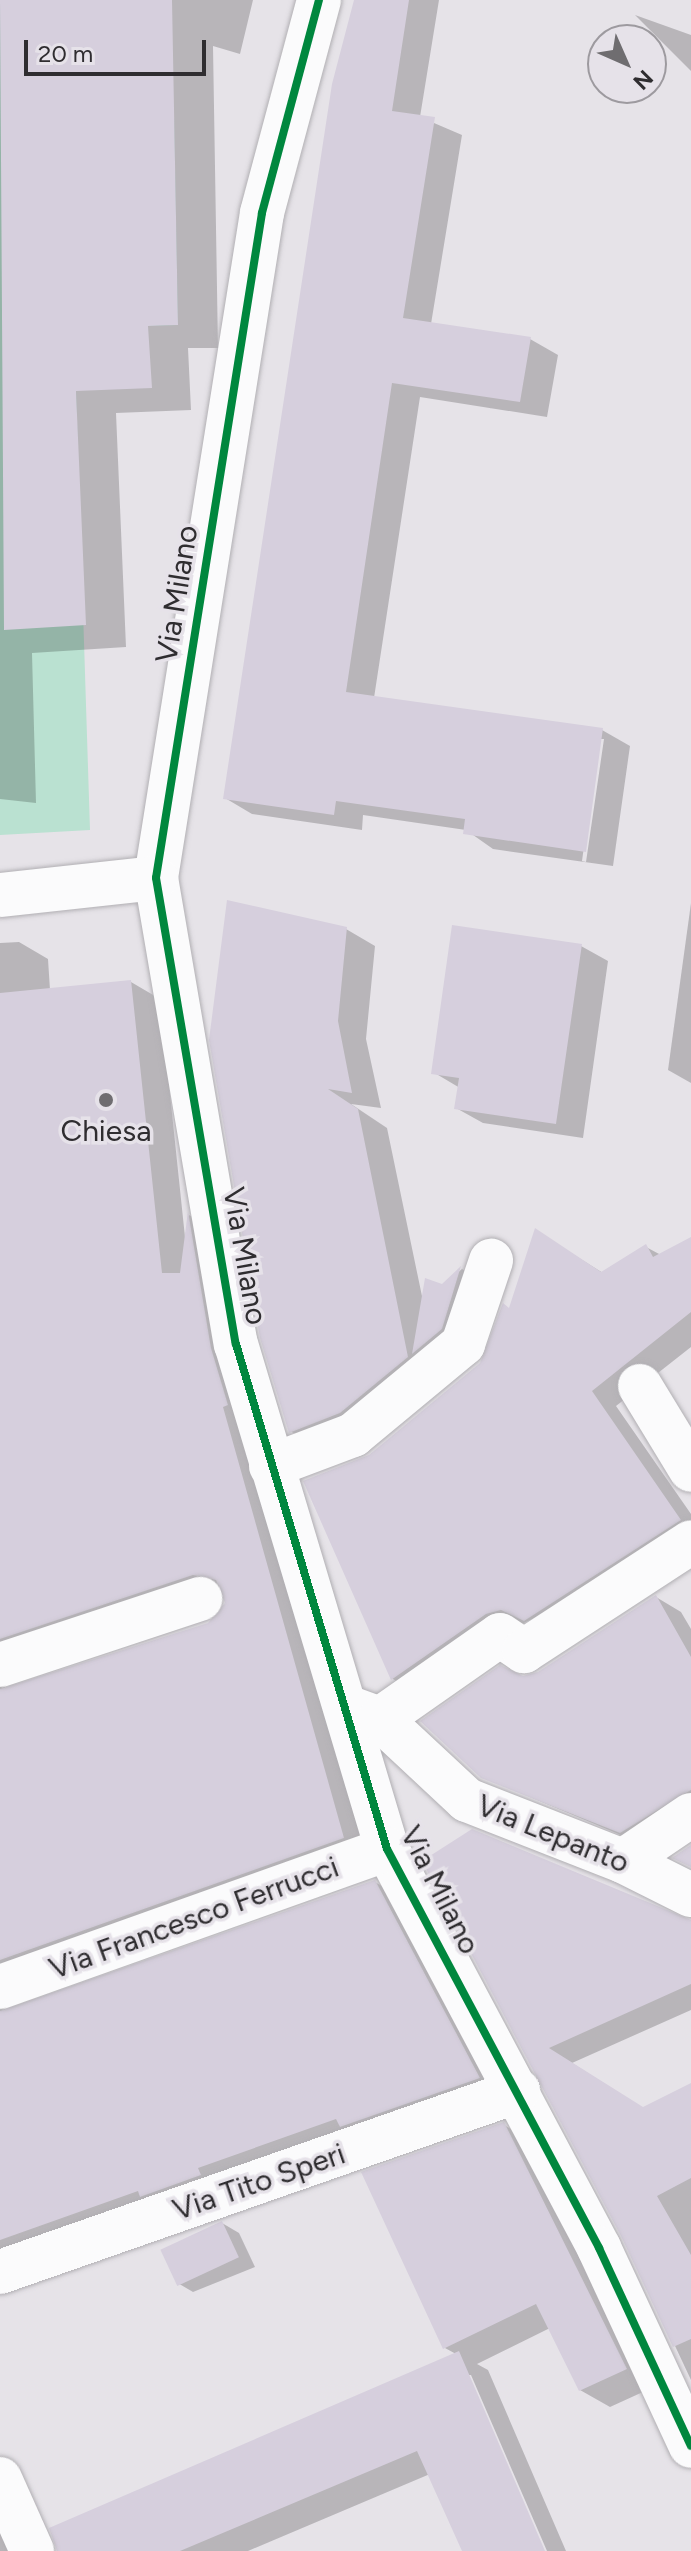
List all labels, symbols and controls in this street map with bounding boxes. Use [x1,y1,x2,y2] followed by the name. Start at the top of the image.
[28,24,210,74] scale bar
[587,24,667,104] north arrow
[38,39,93,68] text: 20 m
[627,64,658,95] text: N
[148,523,206,665] street label: Via Milano
[97,1091,115,1109] marker: Chiesa
[61,1113,151,1149] place label: Chiesa
[215,1185,275,1327] street label: Via Milano
[472,1787,634,1881] street label: Via Lepanto
[392,1820,488,1960] street label: Via Milano
[44,1849,344,1987] street label: Via Francesco Ferrucci
[168,2136,350,2228] street label: Via Tito Speri

